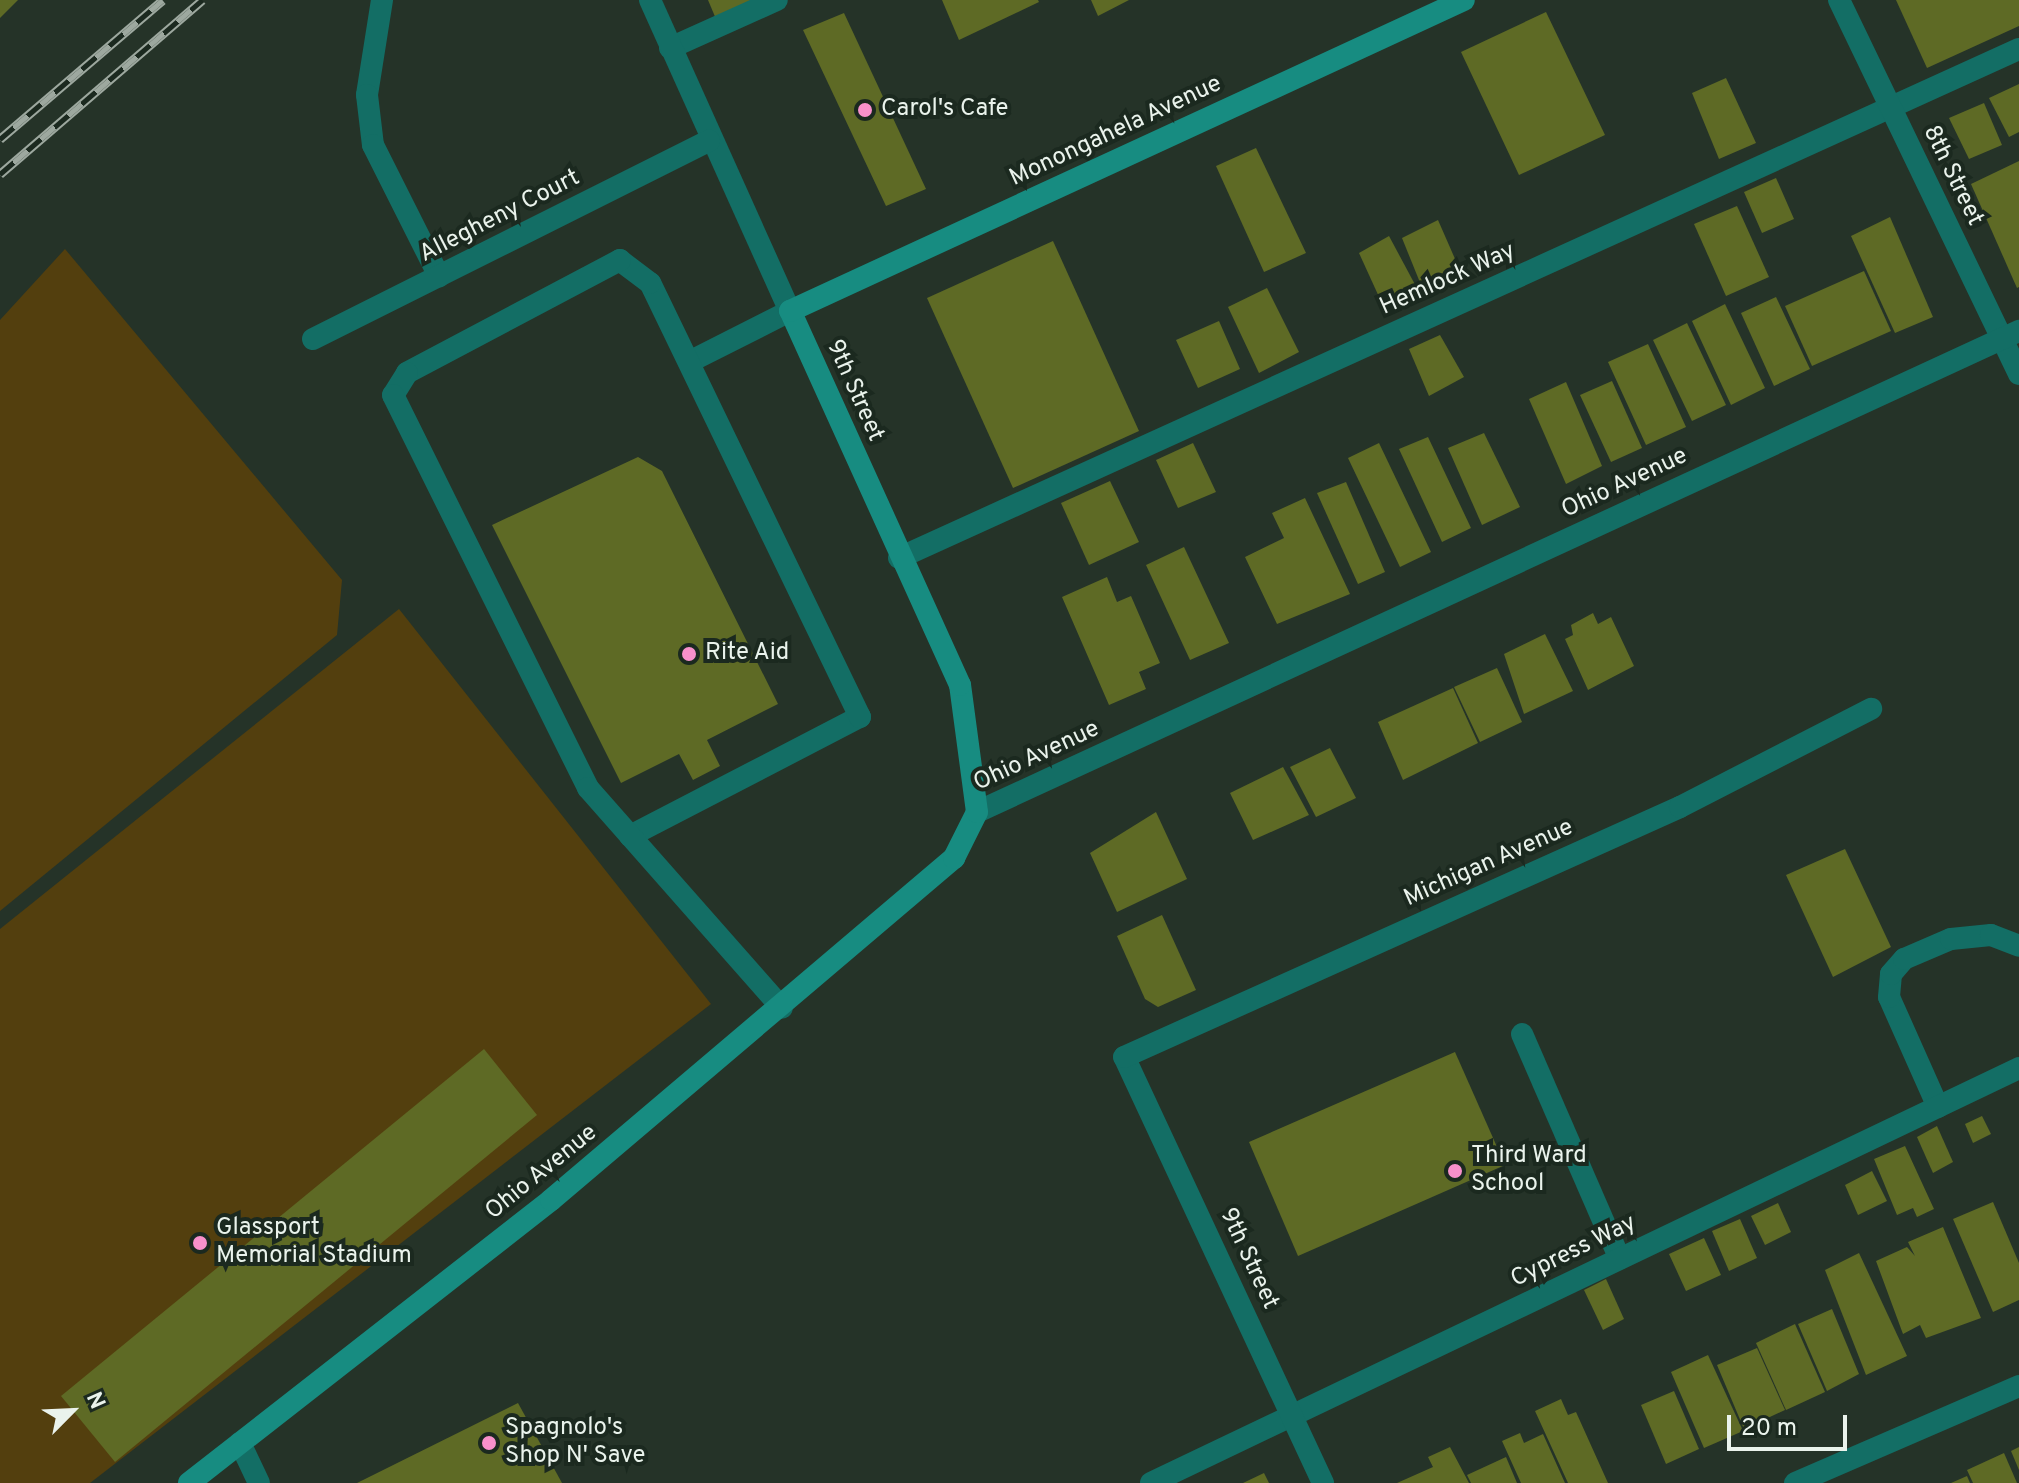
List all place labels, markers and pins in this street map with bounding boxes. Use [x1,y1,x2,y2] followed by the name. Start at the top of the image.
[881,96,1008,124] place label: Carol's Cafe
[856,101,874,119] marker: Carol's Cafe
[705,640,790,668] place label: Rite Aid
[680,645,698,663] marker: Rite Aid
[1471,1143,1587,1199] place label: Third Ward School
[1446,1162,1464,1180] marker: Third Ward School
[216,1215,412,1271] place label: Glassport Memorial Stadium
[191,1234,209,1252] marker: Glassport Memorial Stadium
[505,1415,646,1471] place label: Spagnolo's Shop N' Save
[480,1434,498,1452] marker: Spagnolo's Shop N' Save

